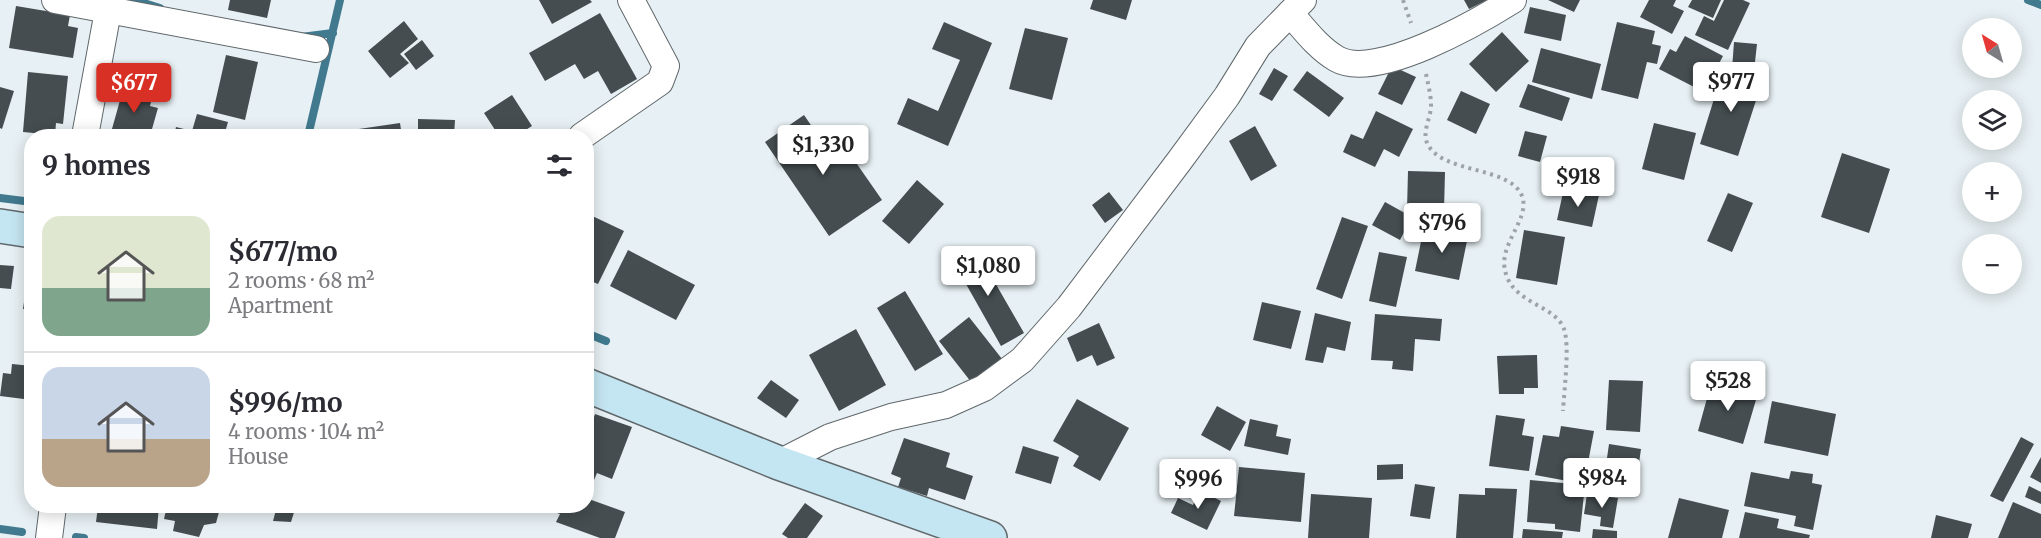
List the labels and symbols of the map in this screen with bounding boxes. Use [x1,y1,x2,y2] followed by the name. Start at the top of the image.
[1962,18,2022,78] north arrow
[1695,62,1767,113] pin: $977
[98,63,170,114] pin: $677
[774,125,872,176] pin: $1,330
[1542,157,1614,208] pin: $918
[1406,203,1478,254] pin: $796
[939,246,1037,297] pin: $1,080
[1692,361,1764,412] pin: $528
[1566,458,1638,509] pin: $984
[1162,459,1234,510] pin: $996

